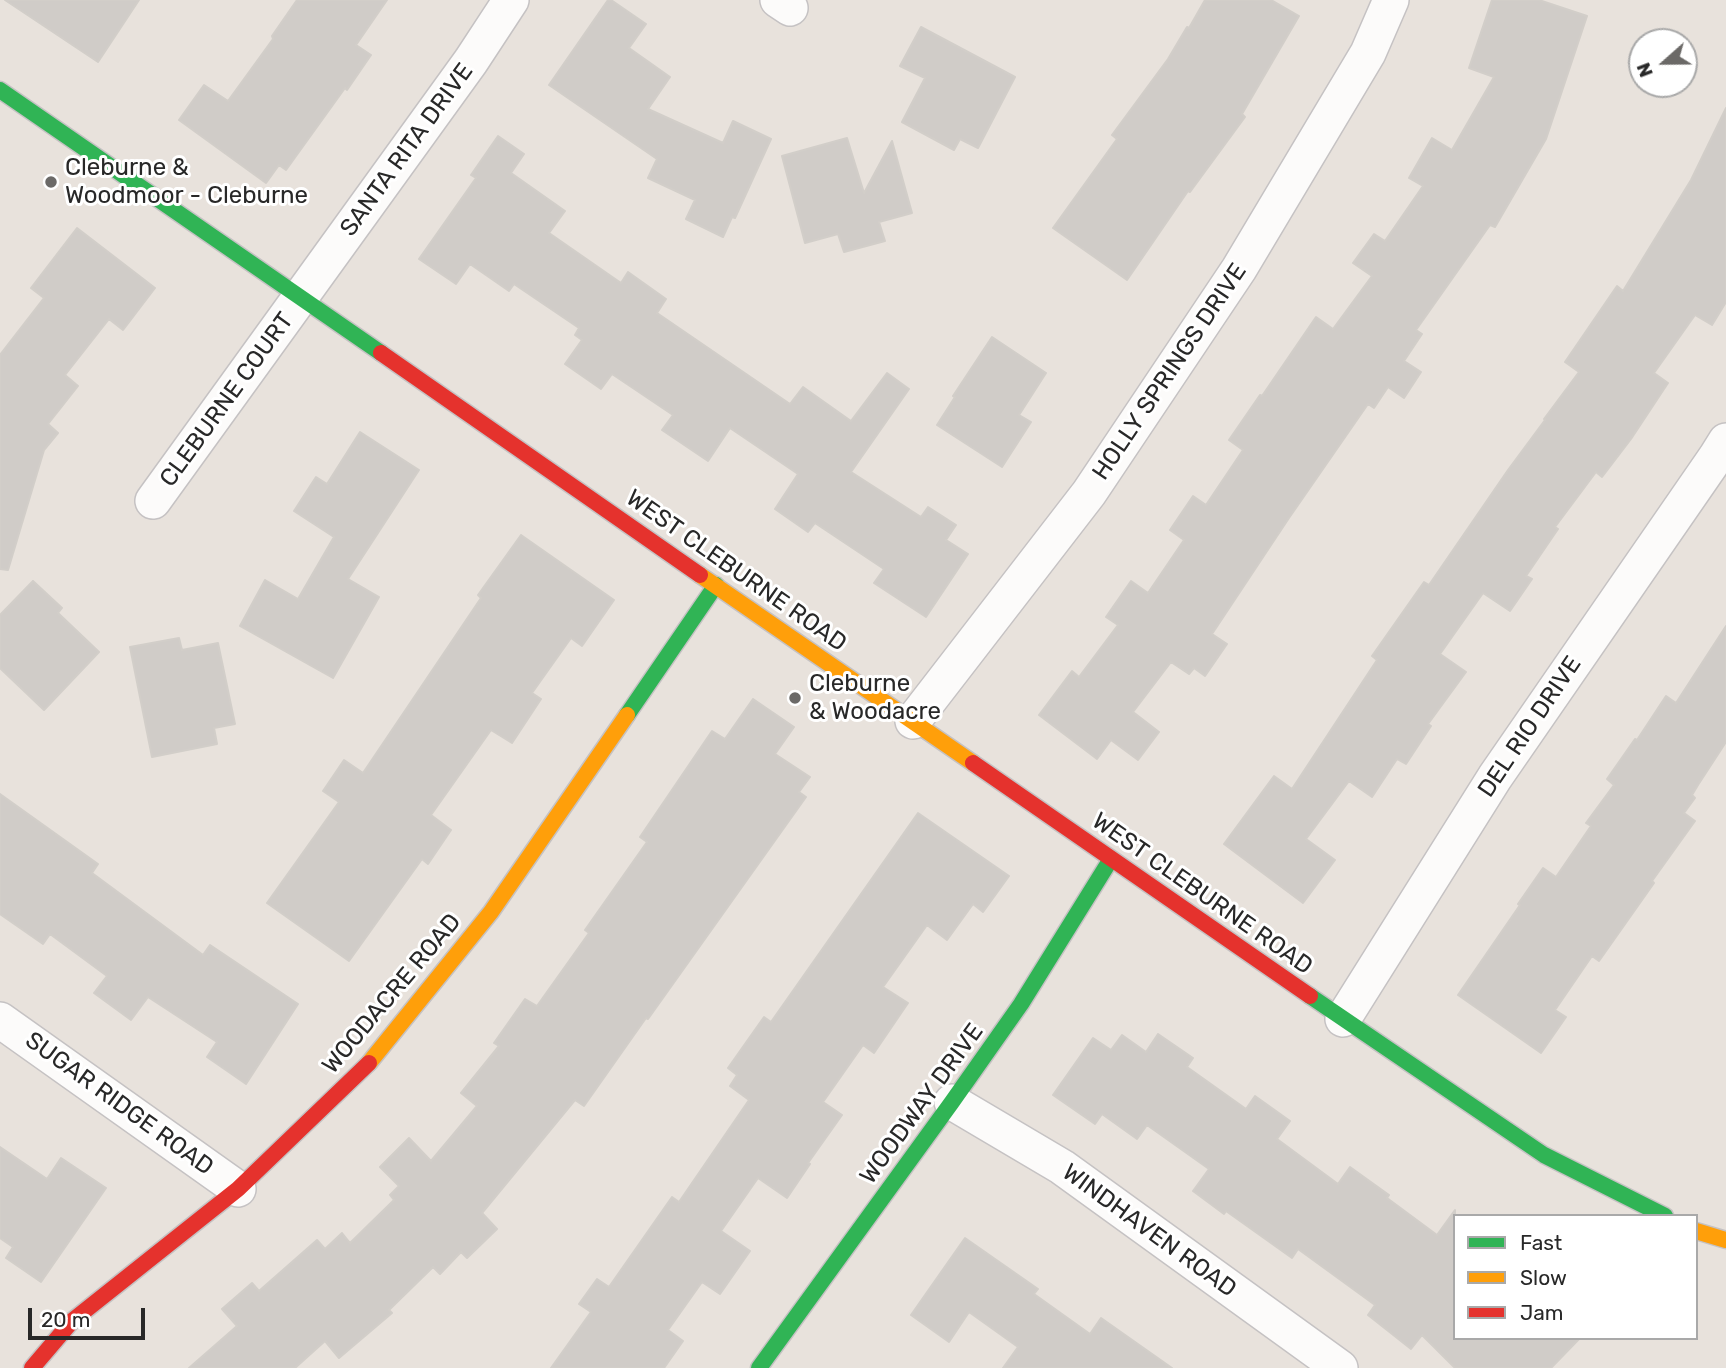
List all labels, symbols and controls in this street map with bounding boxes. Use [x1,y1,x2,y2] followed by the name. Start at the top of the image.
[1628,28,1698,98] north arrow
[335,58,479,242] street label: SANTA RITA DRIVE
[1632,59,1658,80] text: N
[65,154,308,210] place label: Cleburne & Woodmoor - Cleburne
[43,174,59,190] marker: Cleburne & Woodmoor - Cleburne
[1087,258,1253,486] street label: HOLLY SPRINGS DRIVE
[154,307,300,493] street label: CLEBURNE COURT
[620,484,852,658] street label: WEST CLEBURNE ROAD
[1472,651,1588,803] street label: DEL RIO DRIVE
[809,670,941,726] place label: Cleburne & Woodacre
[787,690,803,706] marker: Cleburne & Woodacre
[1086,807,1318,981] street label: WEST CLEBURNE ROAD
[317,908,467,1080] street label: WOODACRE ROAD
[854,1018,990,1190] street label: WOODWAY DRIVE
[19,1026,219,1182] street label: SUGAR RIDGE ROAD
[1056,1158,1242,1304] street label: WINDHAVEN ROAD
[1453,1214,1698,1340] legend
[1520,1230,1562,1255] text: Fast
[1520,1265,1567,1290] text: Slow
[32,1294,149,1338] scale bar
[1520,1300,1564,1325] text: Jam
[41,1307,90,1332] text: 20 m

